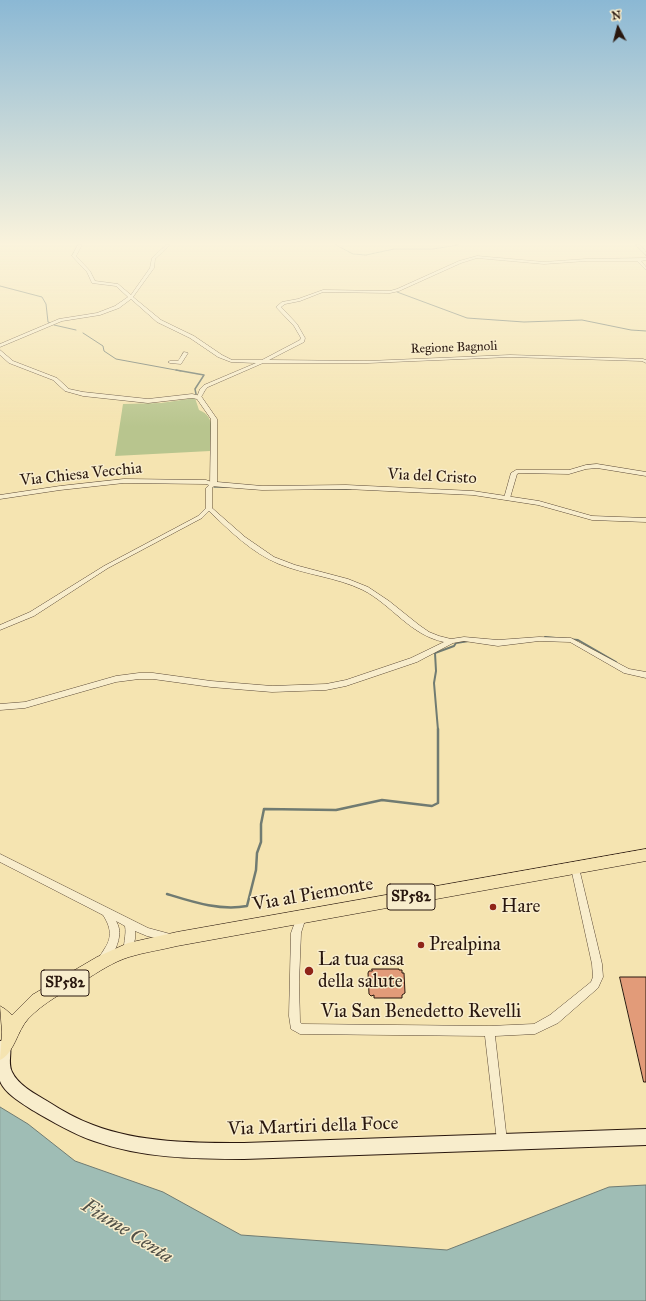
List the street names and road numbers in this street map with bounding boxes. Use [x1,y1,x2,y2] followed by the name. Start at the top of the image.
[410,339,498,357] street label: Regione Bagnoli
[19,459,143,491] street label: Via Chiesa Vecchia
[387,465,477,489] street label: Via del Cristo
[251,873,375,917] street label: Via al Piemonte
[387,884,435,910] road number: SP582
[41,970,89,996] road number: SP582
[321,1001,521,1023] street label: Via San Benedetto Revelli
[227,1113,399,1141] street label: Via Martiri della Foce

